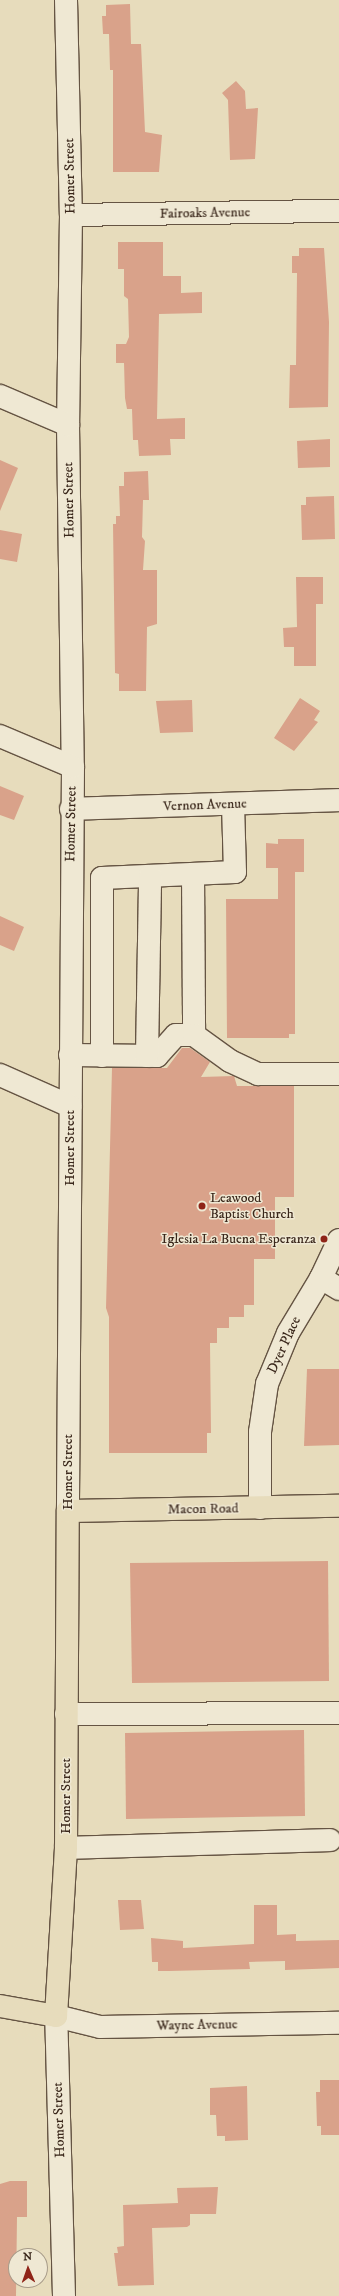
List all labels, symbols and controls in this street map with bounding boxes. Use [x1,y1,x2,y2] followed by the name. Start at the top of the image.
[61,138,79,214] street label: Homer Street
[160,204,250,222] street label: Fairoaks Avenue
[60,462,78,538] street label: Homer Street
[62,786,80,862] street label: Homer Street
[163,795,247,815] street label: Vernon Avenue
[62,1110,78,1186] street label: Homer Street
[210,1190,294,1222] place label: Leawood Baptist Church
[197,1201,207,1211] marker: Leawood Baptist Church
[162,1231,316,1247] place label: Iglesia La Buena Esperanza
[319,1234,329,1244] marker: Iglesia La Buena Esperanza
[263,1314,305,1376] street label: Dyer Place
[60,1434,76,1510] street label: Homer Street
[167,1500,239,1518] street label: Macon Road
[58,1758,74,1834] street label: Homer Street
[156,2016,238,2034] street label: Wayne Avenue
[49,2082,69,2158] street label: Homer Street
[8,2248,48,2288] north arrow
[23,2250,32,2264] text: N

